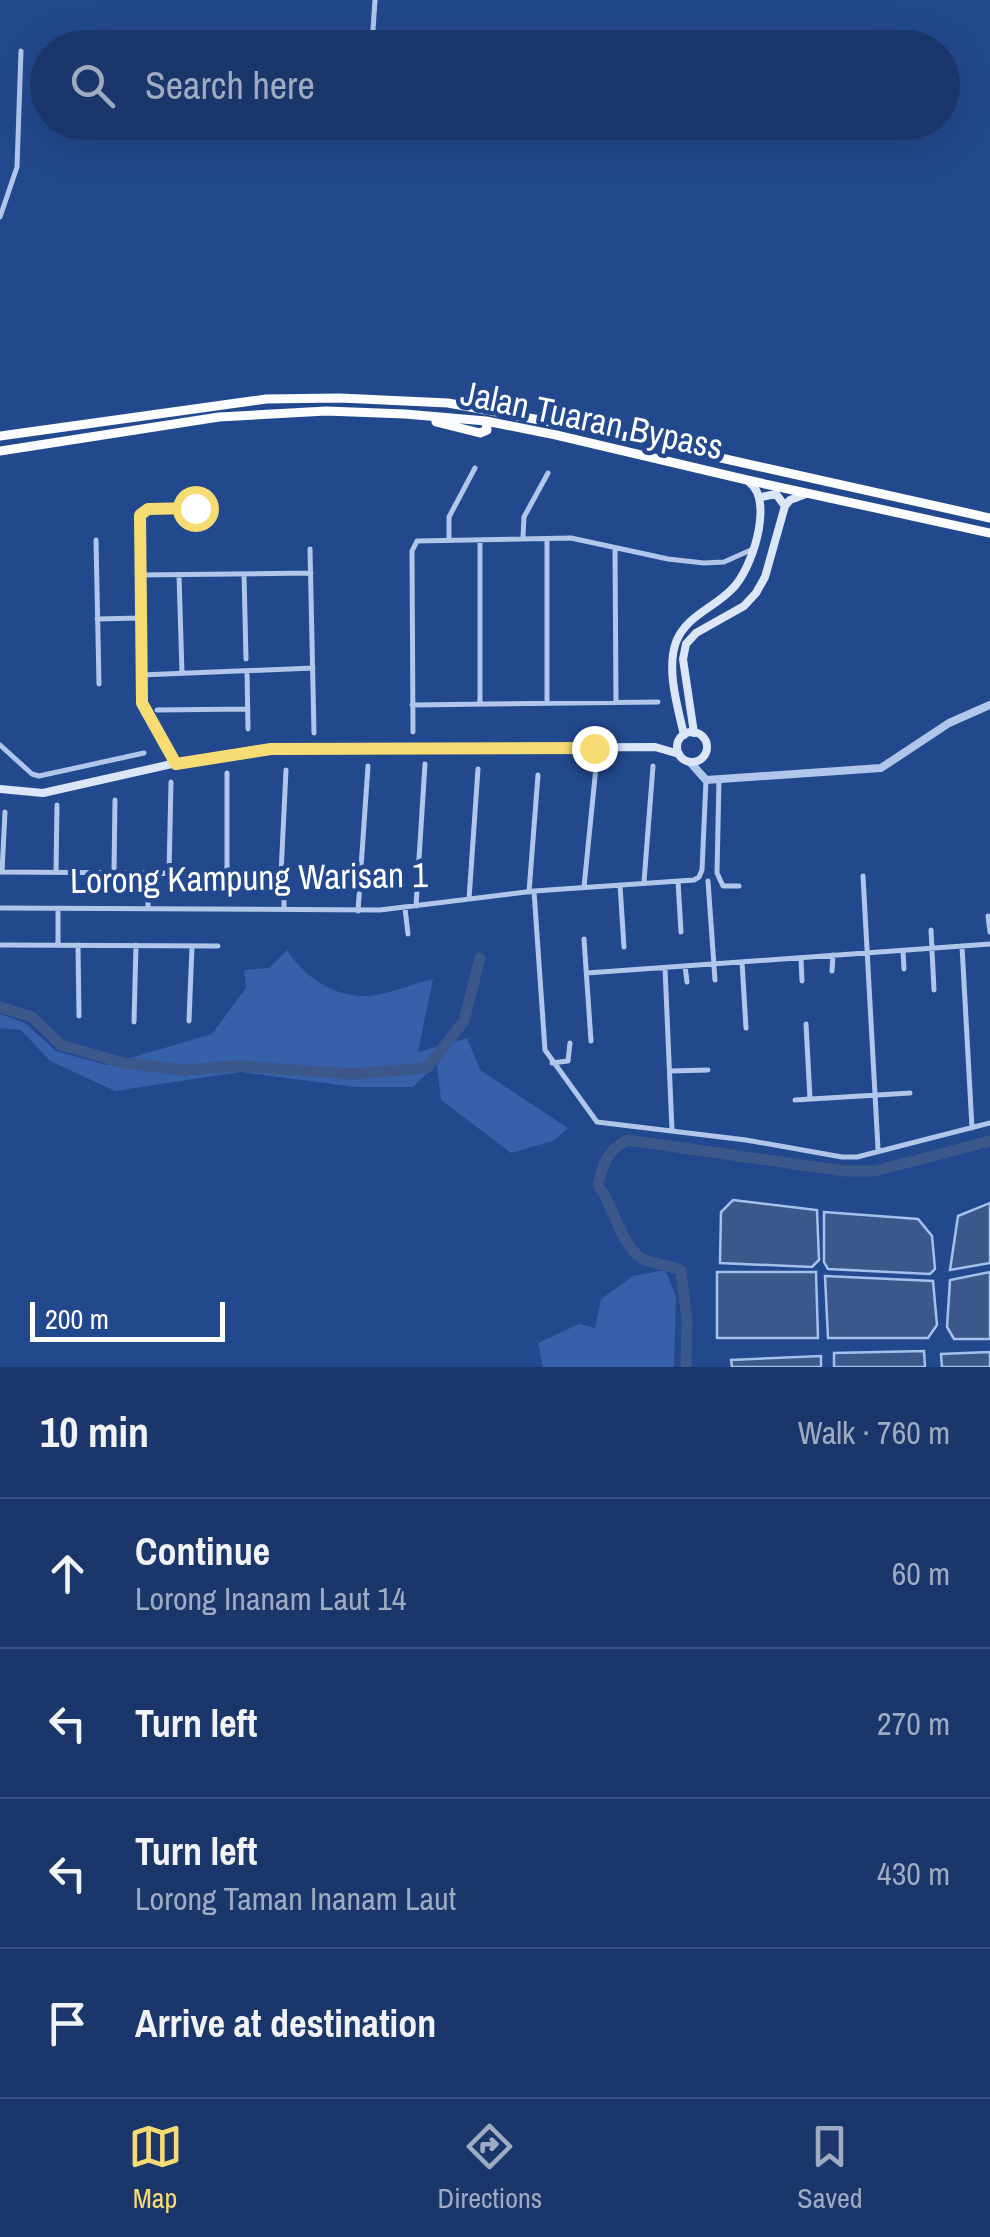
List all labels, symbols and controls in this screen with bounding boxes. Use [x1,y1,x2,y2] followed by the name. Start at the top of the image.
[30,30,960,140] search box
[65,58,120,113] icon: search
[145,60,315,111] text: Search here
[457,369,727,470] street label: Jalan Tuaran Bypass
[173,486,219,532] route start
[572,726,618,772] route end
[70,851,428,904] street label: Lorong Kampung Warisan 1
[30,1297,225,1342] scale bar
[45,1300,109,1338] text: 200 m
[40,1404,149,1460] text: 10 min
[798,1411,950,1454] text: Walk · 760 m
[135,1526,270,1577] text: Continue
[40,1546,95,1601] icon: ahead
[892,1552,950,1595] text: 60 m
[135,1577,406,1620] text: Lorong Inanam Laut 14
[40,1696,95,1751] icon: left
[135,1698,257,1749] text: Turn left
[877,1702,950,1745] text: 270 m
[135,1826,257,1877] text: Turn left
[40,1846,95,1901] icon: left
[877,1852,950,1895] text: 430 m
[135,1877,456,1920] text: Lorong Taman Inanam Laut
[40,1996,95,2051] icon: arrive
[135,1998,436,2049] text: Arrive at destination
[128,2119,183,2217] tab: Map
[438,2119,542,2217] tab: Directions
[797,2119,862,2217] tab: Saved

